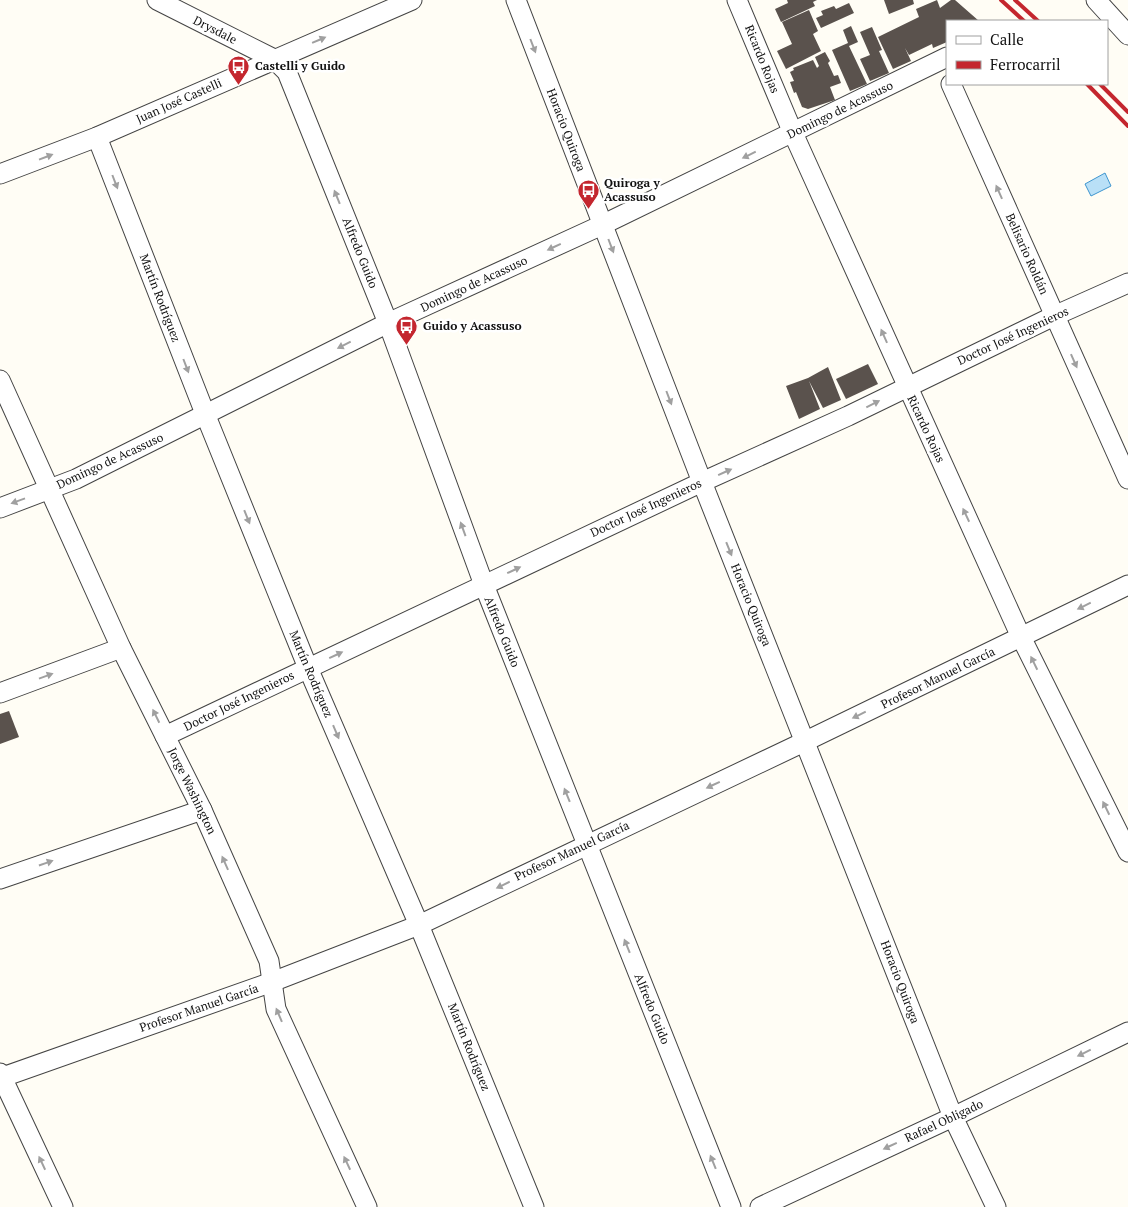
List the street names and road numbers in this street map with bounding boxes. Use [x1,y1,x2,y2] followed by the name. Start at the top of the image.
[191,12,240,47] street label: Drysdale
[742,22,783,95] street label: Ricardo Rojas
[134,75,224,126] street label: Juan José Castelli
[784,77,896,142] street label: Domingo de Acassuso
[544,86,589,173] street label: Horacio Quiroga
[1003,211,1052,297] street label: Belisario Roldán
[339,215,382,291] street label: Alfredo Guido
[137,252,184,344] street label: Martín Rodríguez
[418,252,530,315] street label: Domingo de Acassuso
[955,303,1071,368] street label: Doctor José Ingenieros
[904,393,949,465] street label: Ricardo Rojas
[54,429,166,492] street label: Domingo de Acassuso
[588,475,704,540] street label: Doctor José Ingenieros
[728,561,775,648] street label: Horacio Quiroga
[481,594,524,670] street label: Alfredo Guido
[286,628,337,720] street label: Martín Rodríguez
[878,643,997,712] street label: Profesor Manuel García
[181,667,297,734] street label: Doctor José Ingenieros
[165,745,220,837] street label: Jorge Washington
[512,817,632,884] street label: Profesor Manuel García
[878,938,923,1025] street label: Horacio Quiroga
[631,971,674,1047] street label: Alfredo Guido
[137,980,260,1035] street label: Profesor Manuel García
[445,1001,494,1093] street label: Martín Rodríguez
[902,1096,986,1145] street label: Rafael Obligado

